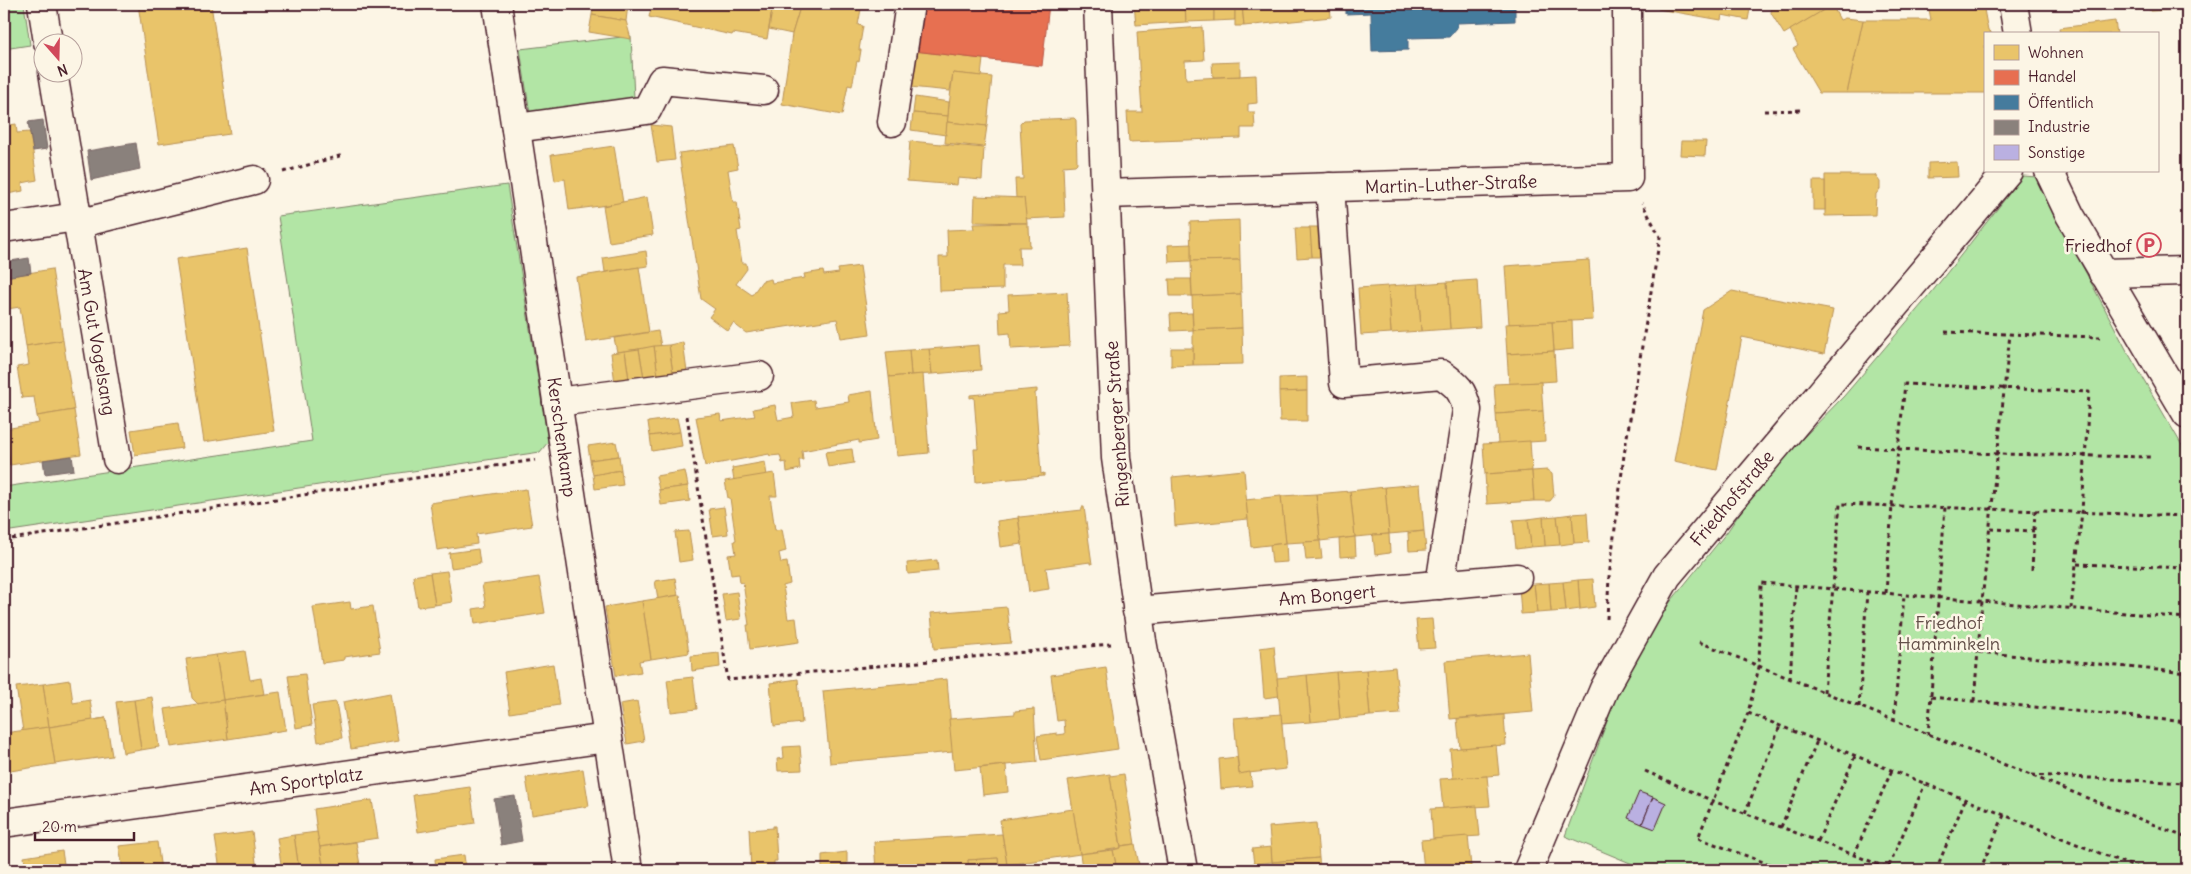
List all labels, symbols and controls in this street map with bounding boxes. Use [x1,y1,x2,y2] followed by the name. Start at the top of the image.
[32,32,82,82] north arrow
[1984,32,2158,172] legend
[2028,43,2084,62] text: Wohnen
[55,60,70,80] text: N
[2028,67,2076,86] text: Handel
[2028,93,2094,112] text: Öffentlich
[2028,117,2090,136] text: Industrie
[2028,143,2085,162] text: Sonstige
[1364,169,1538,199] street label: Martin-Luther-Straße
[2136,232,2162,258] parking icon: Friedhof
[2065,234,2133,257] place label: Friedhof
[73,267,121,417] street label: Am Gut Vogelsang
[1100,340,1134,508] street label: Ringenberger Straße
[542,376,582,498] street label: Kerschenkamp
[1685,445,1779,551] street label: Friedhofstraße
[1278,579,1376,611] street label: Am Bongert
[1898,611,2000,655] park label: Friedhof Hamminkeln
[248,762,365,800] street label: Am Sportplatz
[35,809,134,841] scale bar
[42,817,77,836] text: 20 m

